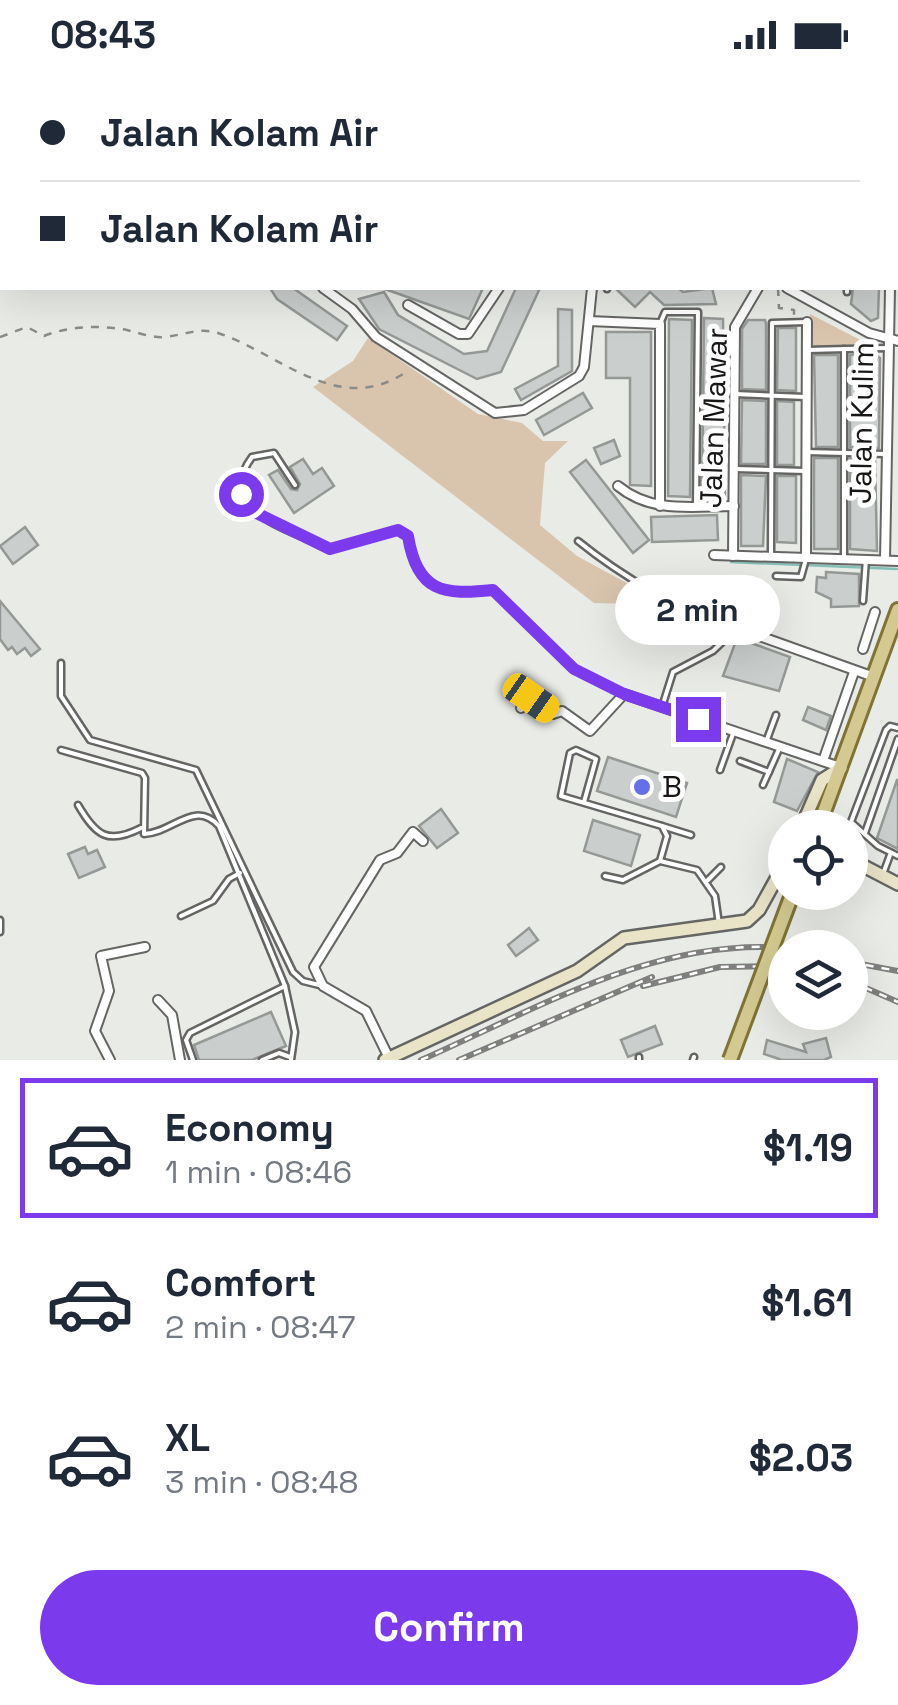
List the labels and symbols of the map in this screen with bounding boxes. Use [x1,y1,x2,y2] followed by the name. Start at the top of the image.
[691,327,736,509] street label: Jalan Mawar
[841,342,882,504] street label: Jalan Kulim
[219,472,264,517] route start
[616,574,780,644] callout: 2 min
[498,669,564,727] car
[676,697,721,742] route end
[662,767,682,806] place label: B
[631,776,653,798] marker: B

